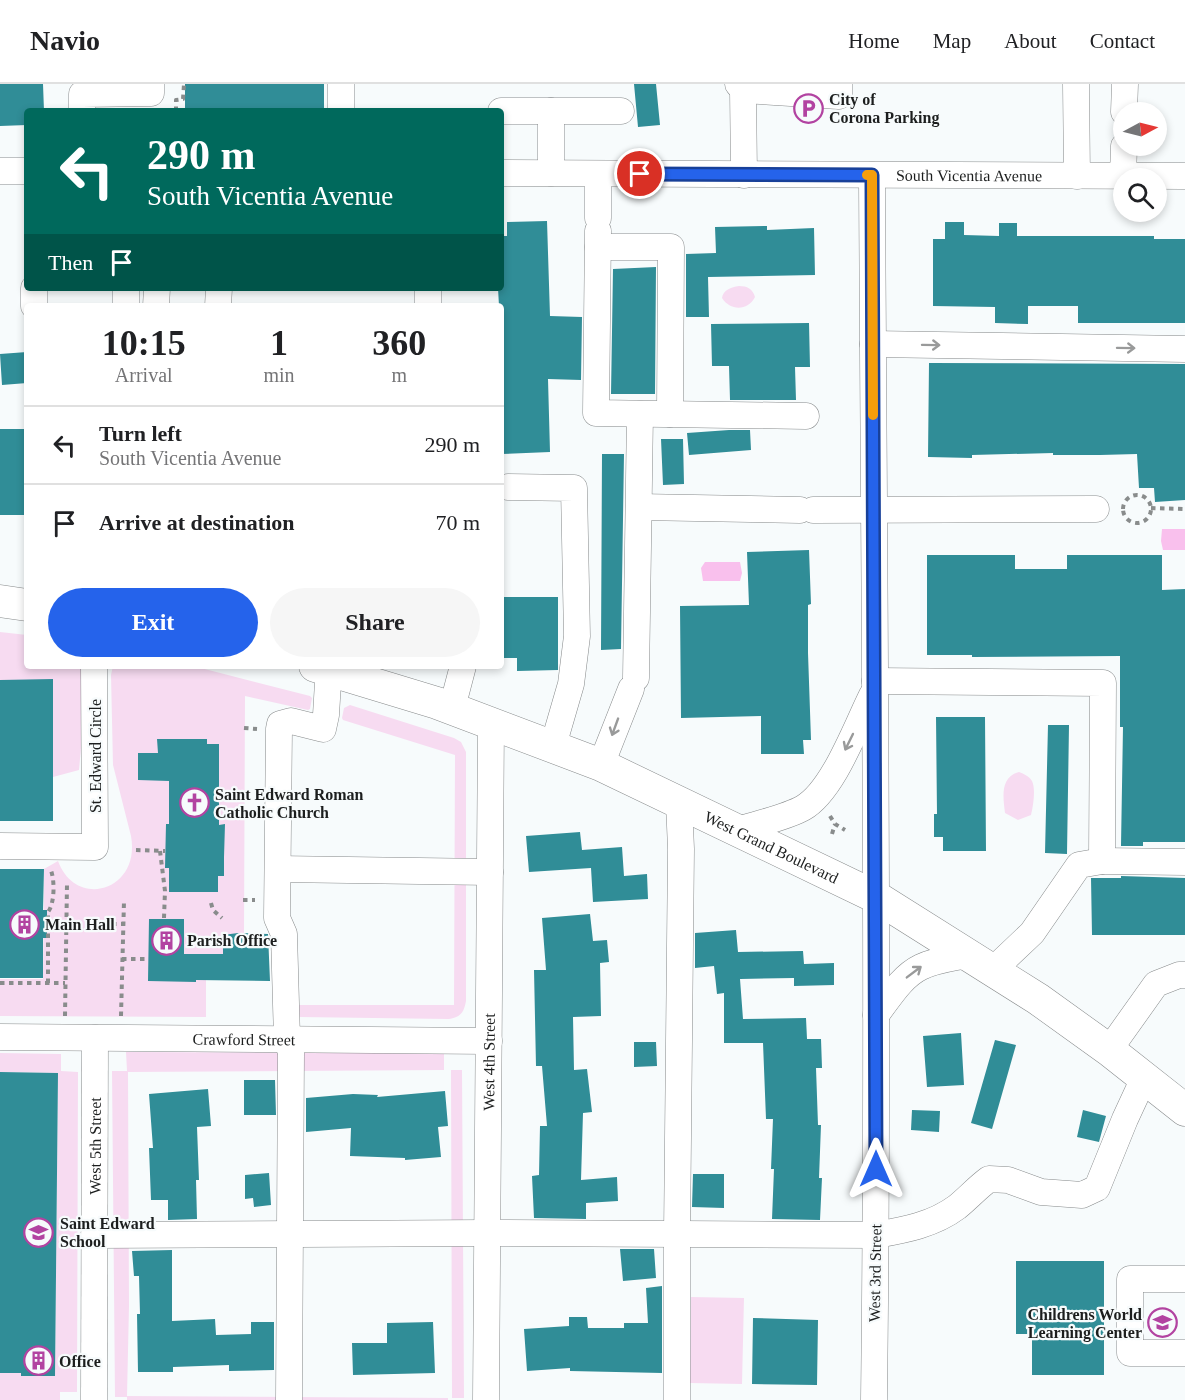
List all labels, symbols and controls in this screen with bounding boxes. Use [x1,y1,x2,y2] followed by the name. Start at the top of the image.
[30,25,100,56] text: Navio
[848,29,900,53] text: Home
[933,29,971,53] text: Map
[1004,29,1057,53] text: About
[1090,29,1155,53] text: Contact
[829,91,939,127] place label: City of Corona Parking
[792,92,824,124] parking icon: City of Corona Parking
[1113,102,1167,156] north arrow
[1113,102,1167,222] map controls
[48,132,126,210] icon: left
[147,132,256,178] text: 290 m
[614,148,665,199] pin
[623,157,656,190] icon: arrive
[896,166,1042,184] street label: South Vicentia Avenue
[1113,168,1167,222] button: search
[147,181,393,211] text: South Vicentia Avenue
[105,246,138,279] icon: arrive
[48,250,93,275] text: Then
[102,323,186,363] text: 10:15
[270,323,288,363] text: 1
[372,323,426,363] text: 360
[921,339,941,350] one-way arrow
[1116,342,1136,354] one-way arrow
[115,364,173,386] text: Arrival
[263,364,295,386] text: min
[392,364,407,386] text: m
[99,421,182,446] text: Turn left
[48,429,81,462] icon: left
[424,432,480,457] text: 290 m
[99,447,281,469] text: South Vicentia Avenue
[48,507,81,540] icon: arrive
[99,510,295,535] text: Arrive at destination
[435,510,480,535] text: 70 m
[48,588,258,657] button: Exit
[270,588,480,657] button: Share
[87,699,104,813] street label: St. Edward Circle
[609,717,620,736] one-way arrow
[842,733,854,751] one-way arrow
[215,786,364,821] place label: Saint Edward Roman Catholic Church
[178,787,210,819] church icon: Saint Edward Roman Catholic Church
[702,808,841,886] street label: West Grand Boulevard
[8,908,40,940] building icon: Main Hall
[45,916,115,933] place label: Main Hall
[150,924,182,956] building icon: Parish Office
[187,932,277,949] place label: Parish Office
[905,966,921,979] one-way arrow
[480,1013,497,1111] street label: West 4th Street
[193,1030,296,1048] street label: Crawford Street
[86,1097,103,1195] street label: West 5th Street
[844,1137,908,1201] position arrow
[60,1215,155,1250] place label: Saint Edward School
[23,1216,55,1248] school or university icon: Saint Edward School
[866,1223,884,1322] street label: West 3rd Street
[1027,1306,1142,1342] place label: Childrens World Learning Center
[1147,1307,1179,1339] school or university icon: Childrens World Learning Center
[22,1345,54,1377] building icon: Office
[59,1353,101,1370] place label: Office

